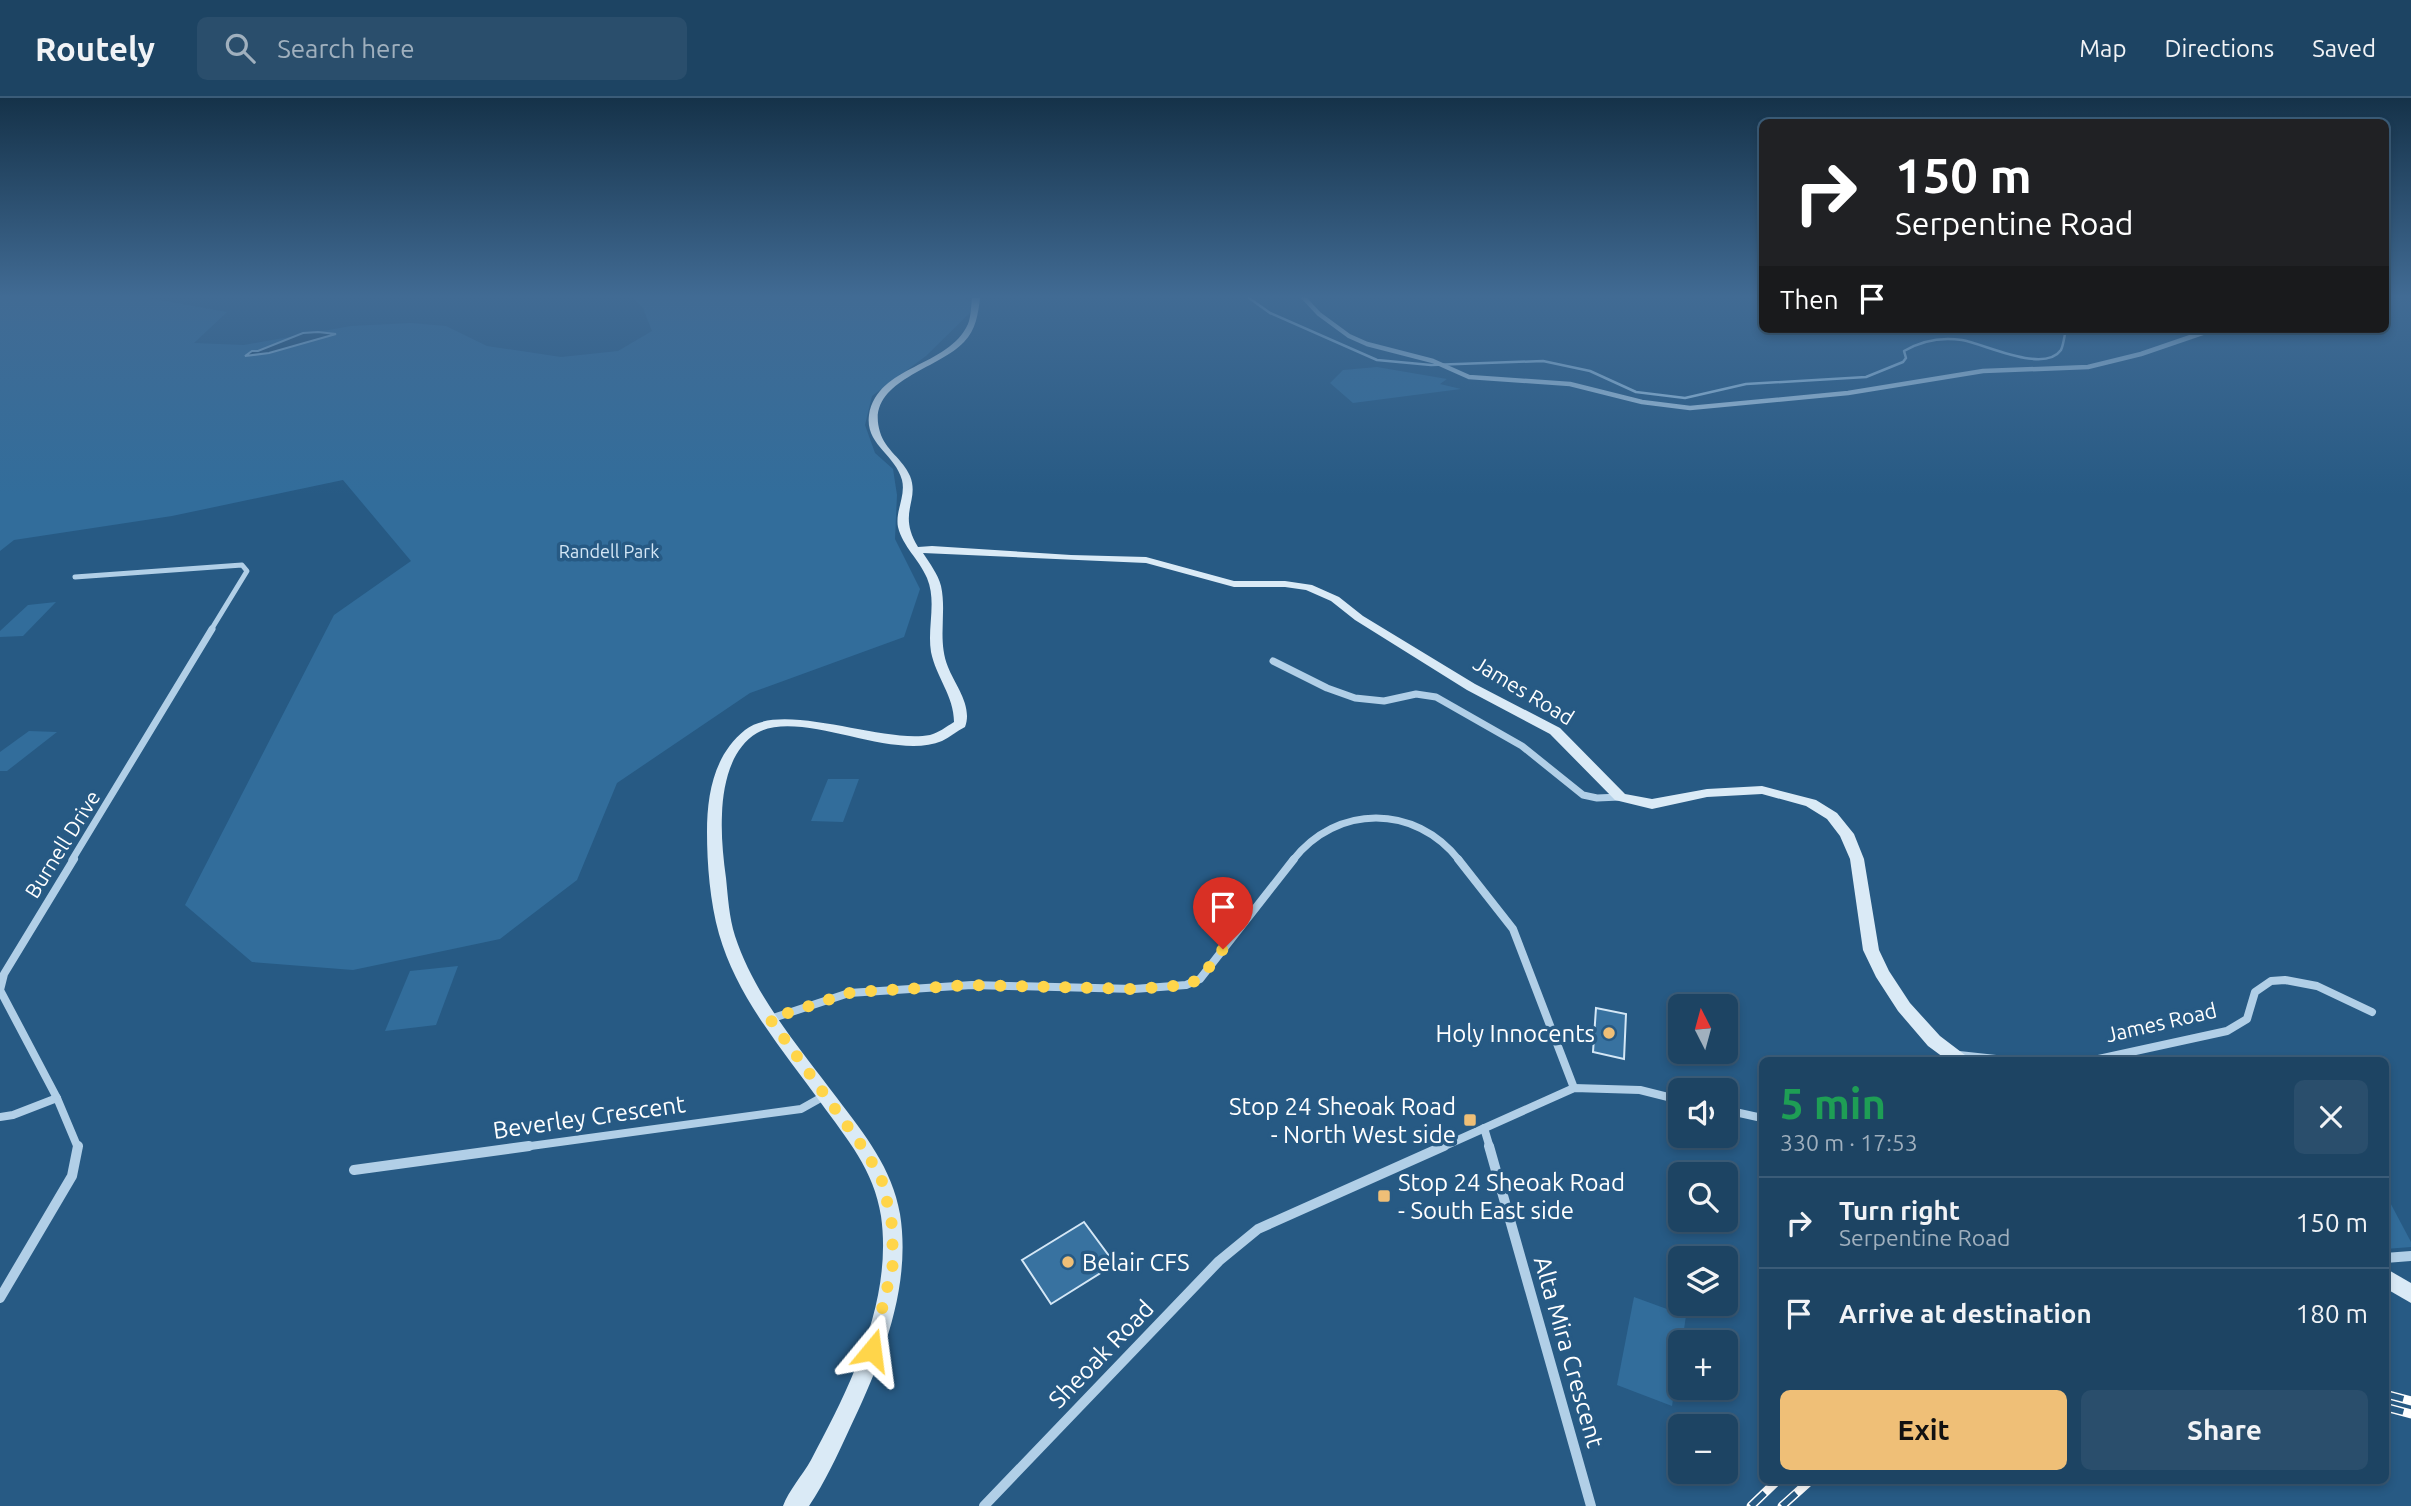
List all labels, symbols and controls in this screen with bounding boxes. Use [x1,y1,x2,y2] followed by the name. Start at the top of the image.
[197,17,687,80] search box
[221,29,259,67] icon: search
[35,30,155,67] text: Routely
[277,34,415,63] text: Search here
[2079,35,2126,62] text: Map
[2164,35,2274,62] text: Directions
[2312,35,2376,62] text: Saved
[1780,147,1871,238] icon: right
[1895,147,2032,202] text: 150 m
[1895,205,2134,241] text: Serpentine Road
[1853,280,1891,318] icon: arrive
[1780,285,1839,314] text: Then
[559,541,659,561] park label: Randell Park
[1469,651,1579,729] street label: James Road
[19,786,105,902] street label: Burnell Drive
[1193,877,1253,949] pin
[1204,888,1242,926] icon: arrive
[1668,994,1738,1064] north arrow
[1668,994,1738,1484] map controls
[2103,998,2219,1046] street label: James Road
[1435,1020,1595,1047] place label: Holy Innocents
[1601,1025,1617,1041] marker: Holy Innocents
[1668,1078,1738,1148] button: sound
[1780,1080,1886,1127] text: 5 min
[2294,1080,2368,1154] button: close
[491,1090,688,1144] street label: Beverley Crescent
[1229,1093,1456,1148] place label: Stop 24 Sheoak Road - North West side
[1462,1112,1478,1128] marker: Stop 24 Sheoak Road - North West side
[1780,1130,1918,1155] text: 330 m · 17:53
[1668,1162,1738,1232] button: search
[1398,1169,1625,1224] place label: Stop 24 Sheoak Road - South East side
[1376,1188,1392,1204] marker: Stop 24 Sheoak Road - South East side
[1839,1196,1960,1225] text: Turn right
[1780,1204,1818,1242] icon: right
[2296,1208,2368,1237] text: 150 m
[1839,1225,2011,1250] text: Serpentine Road
[1668,1246,1738,1316] button: layers
[1082,1249,1190,1276] place label: Belair CFS
[1529,1253,1609,1451] street label: Alta Mira Crescent
[1060,1254,1076,1270] marker: Belair CFS
[1043,1295,1159,1413] street label: Sheoak Road
[1780,1295,1818,1333] icon: arrive
[1839,1299,2092,1328] text: Arrive at destination
[2296,1299,2368,1328] text: 180 m
[835,1313,909,1387] position arrow
[1668,1330,1738,1400] button: +
[1780,1390,2067,1470] button: Exit
[2081,1390,2368,1470] button: Share
[1668,1414,1738,1484] button: −

